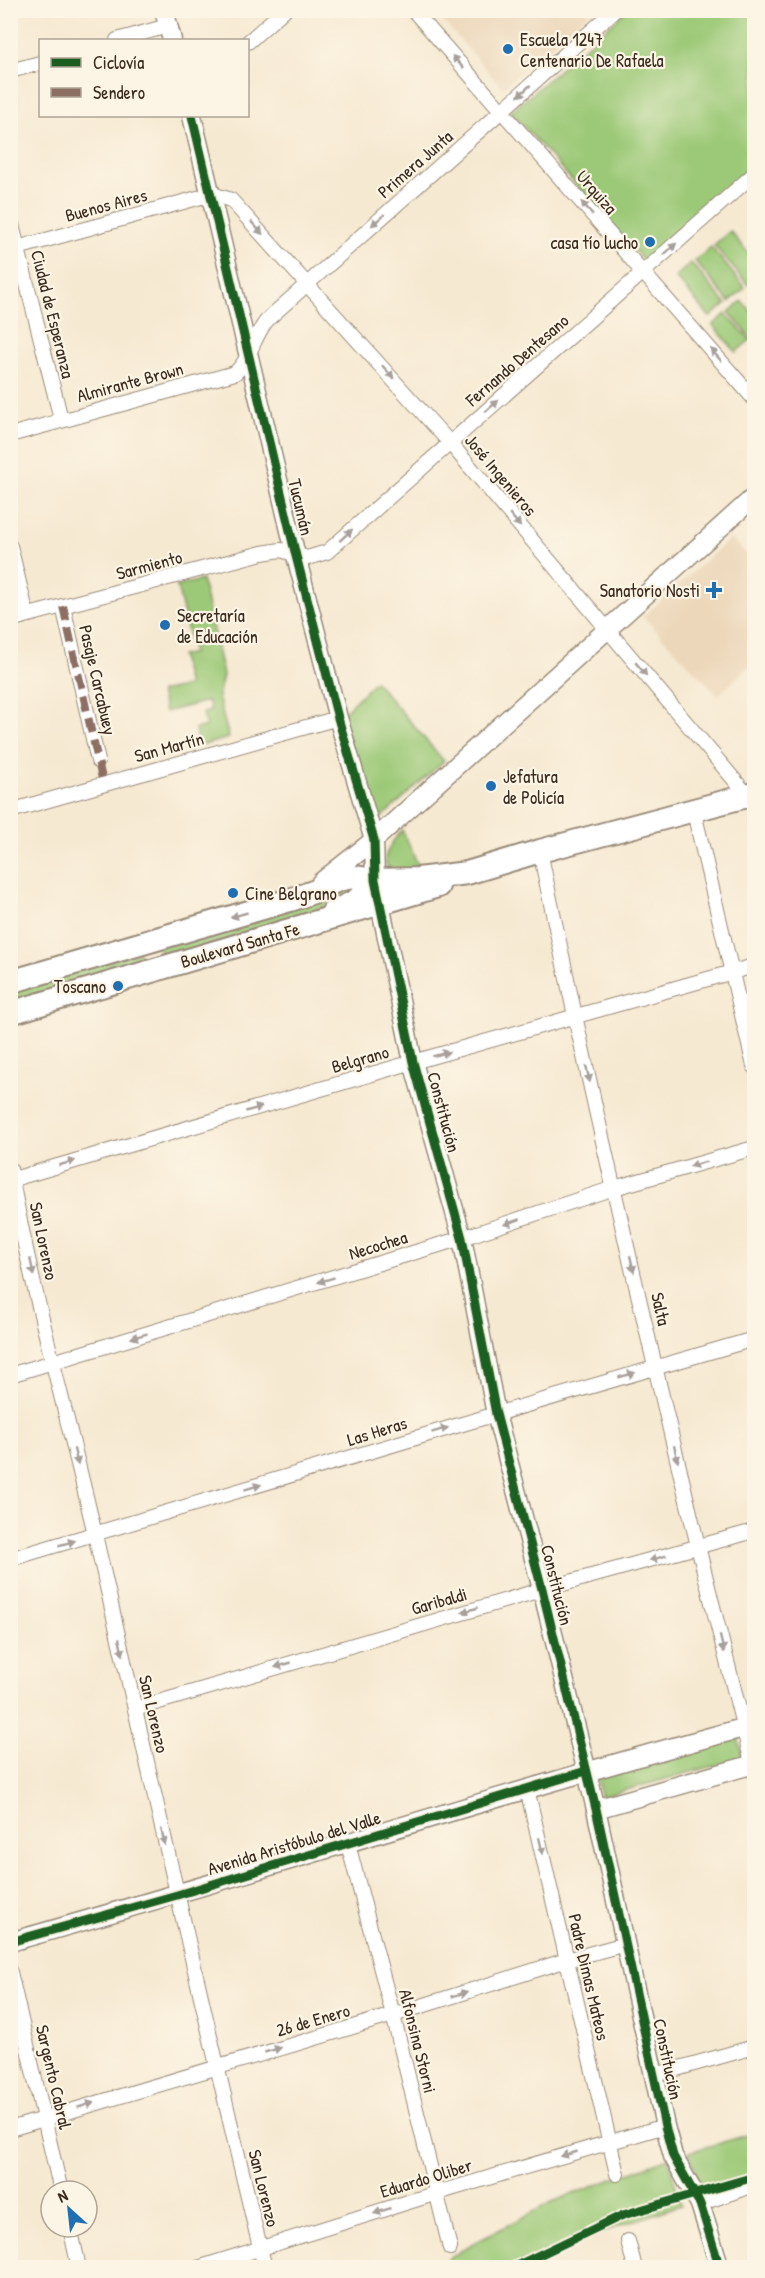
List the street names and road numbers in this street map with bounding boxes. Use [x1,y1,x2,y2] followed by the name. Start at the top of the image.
[372,124,458,204] street label: Primera Junta
[571,164,623,220] street label: Urquiza
[62,182,150,228] street label: Buenos Aires
[25,247,81,381] street label: Ciudad de Esperanza
[459,308,574,412] street label: Fernando Dentesano
[74,356,186,408] street label: Almirante Brown
[459,429,543,521] street label: José Ingenieros
[282,476,320,538] street label: Tucumán
[113,544,185,586] street label: Sarmiento
[73,622,123,738] street label: Pasaje Carcabuey
[132,726,206,768] street label: San Martín
[178,916,302,974] street label: Boulevard Santa Fe
[328,1039,392,1079] street label: Belgrano
[421,1069,467,1155] street label: Constitución
[24,1200,64,1282] street label: San Lorenzo
[346,1224,410,1266] street label: Necochea
[645,1290,677,1328] street label: Salta
[344,1410,410,1452] street label: Las Heras
[535,1542,579,1628] street label: Constitución
[408,1581,470,1621] street label: Garibaldi
[133,1673,175,1755] street label: San Lorenzo
[204,1805,384,1881] street label: Avenida Aristóbulo del Valle
[562,1911,616,2043] street label: Padre Dimas Mateos
[393,1986,443,2096] street label: Alfonsina Storni
[273,1998,353,2042] street label: 26 de Enero
[647,2016,689,2102] street label: Constitución
[30,2022,78,2132] street label: Sargento Cabral
[242,2147,286,2229] street label: San Lorenzo
[377,2152,475,2204] street label: Eduardo Oliber

